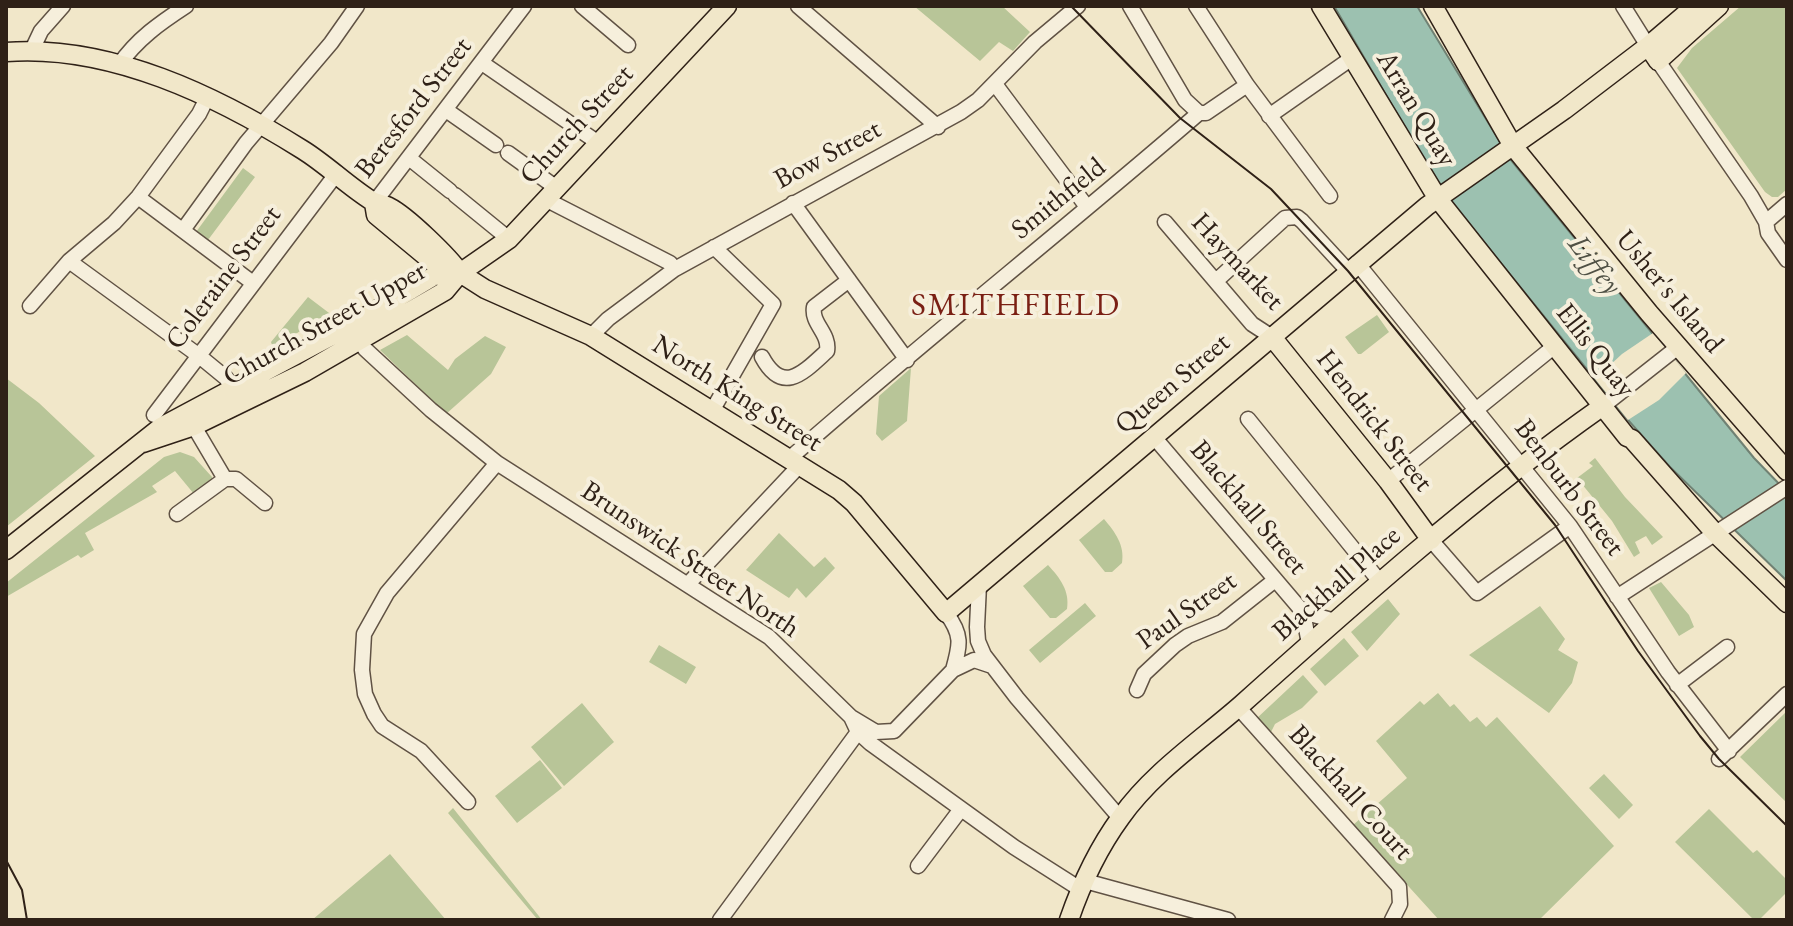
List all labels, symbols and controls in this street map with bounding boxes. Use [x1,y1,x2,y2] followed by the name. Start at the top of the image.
[349,31,479,185] street label: Beresford Street
[1368,45,1464,173] street label: Arran Quay
[513,58,641,192] street label: Church Street
[769,113,887,197] street label: Bow Street
[1005,151,1113,247] street label: Smithfield
[159,200,289,356] street label: Coleraine Street
[1183,206,1291,318] street label: Haymarket
[1608,224,1730,360] street label: Usher's Island
[1559,227,1629,303] water label: Liffey
[218,254,432,394] street label: Church Street Upper
[911,287,1121,325] district label: SMITHFIELD
[1548,297,1642,405] street label: Ellis Quay
[1109,326,1237,442] street label: Queen Street
[646,328,828,460] street label: North King Street
[1308,344,1440,498] street label: Hendrick Street
[1507,413,1631,563] street label: Benburb Street
[1182,434,1314,582] street label: Blackhall Street
[574,474,806,646] street label: Brunswick Street North
[1266,519,1408,649] street label: Blackhall Place
[1131,565,1243,657] street label: Paul Street
[1281,719,1419,867] street label: Blackhall Court

